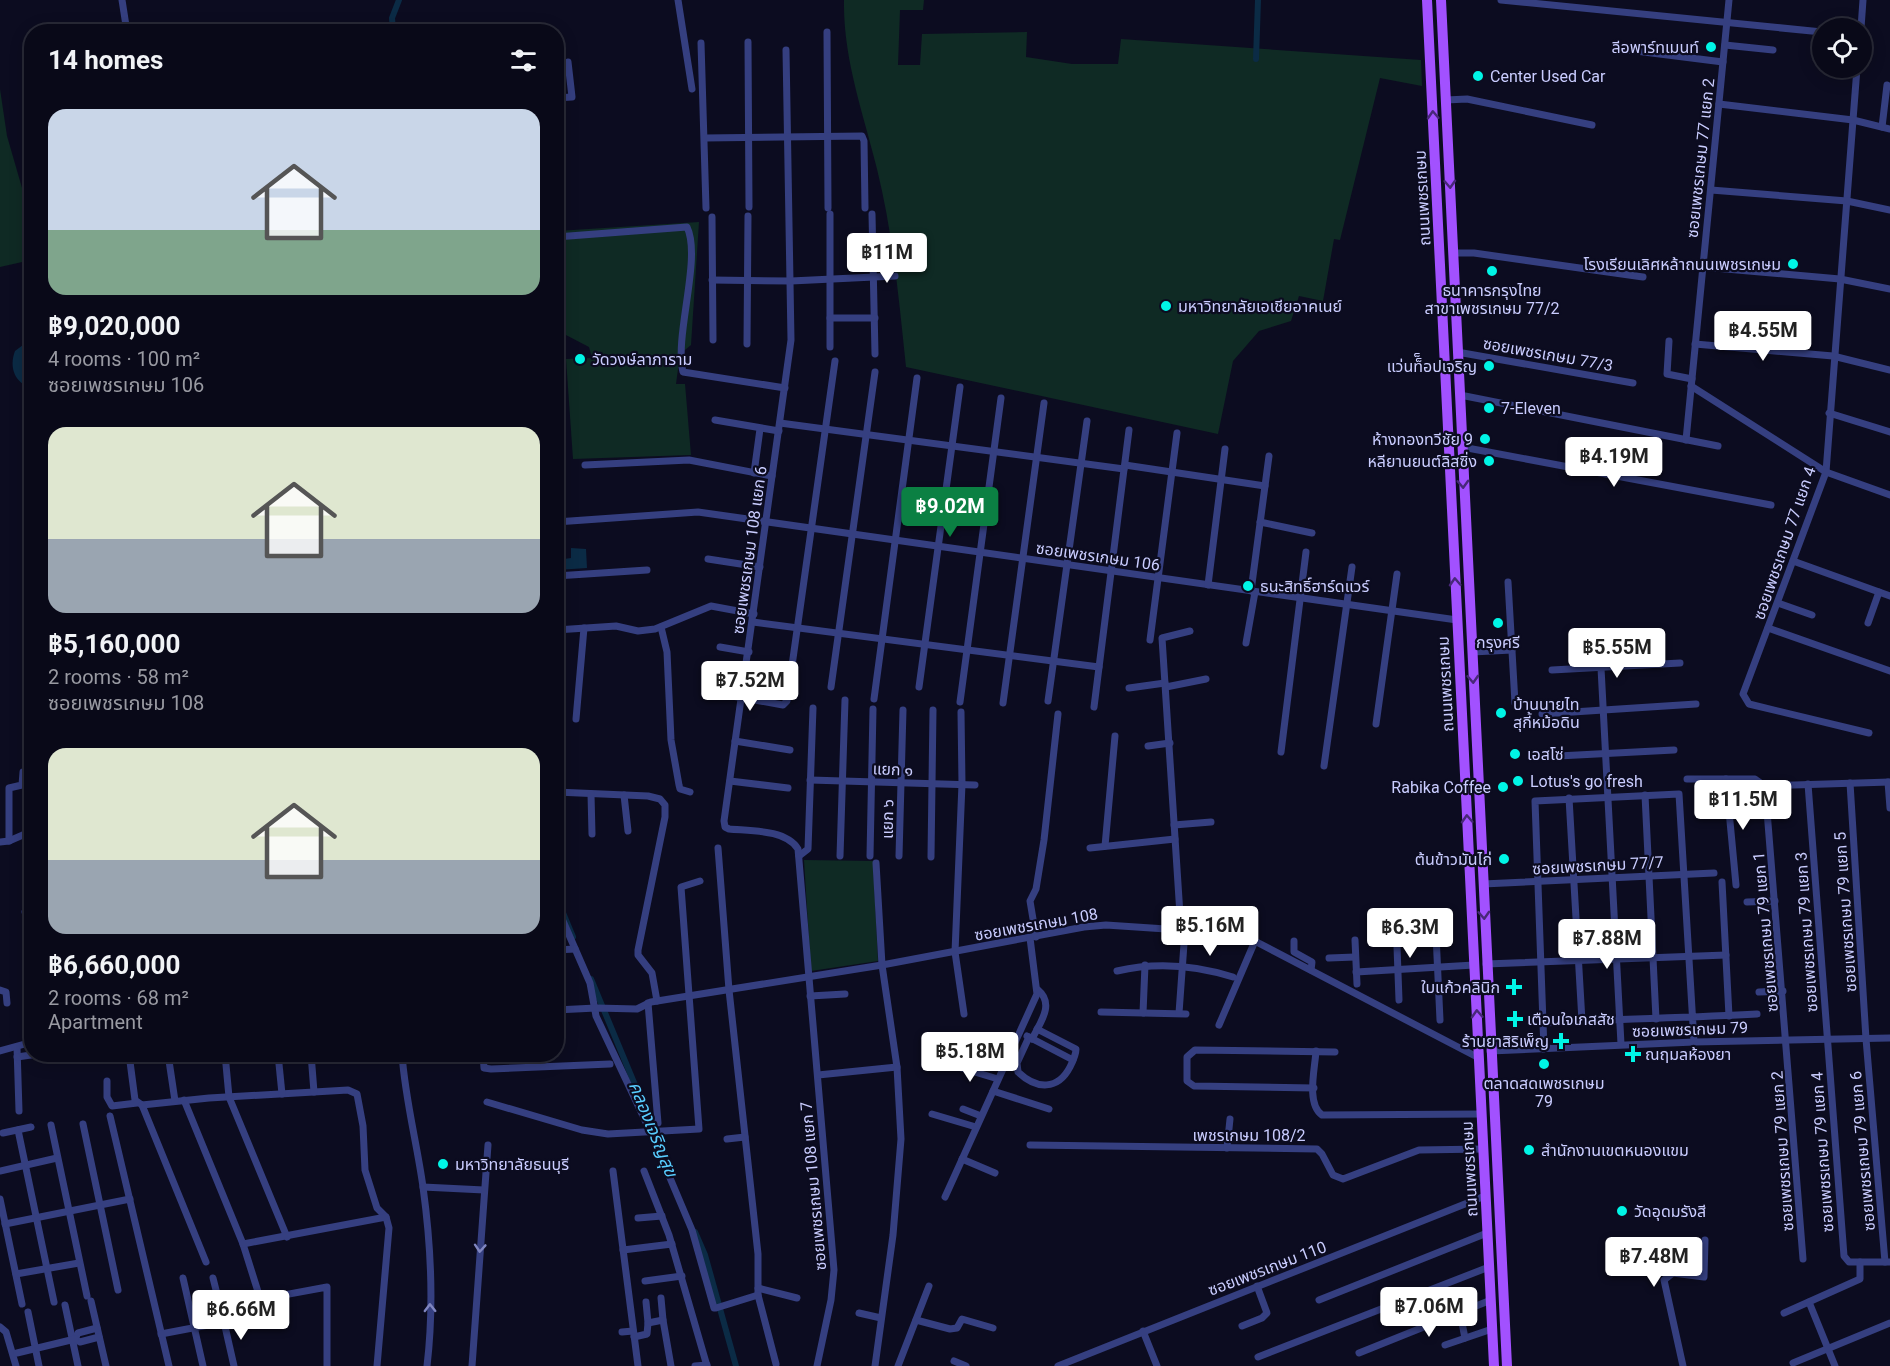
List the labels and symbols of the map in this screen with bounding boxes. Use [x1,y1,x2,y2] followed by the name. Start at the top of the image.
[1611,38,1699,57] place label: ลีอพาร์ทเมนท์
[1704,40,1718,54] marker: ลีอพาร์ทเมนท์
[1490,67,1606,86] place label: Center Used Car
[1471,69,1485,83] marker: Center Used Car
[1683,77,1718,239] street label: ซอยเพชรเกษม 77 แยก 2
[1426,110,1439,119] one-way arrow
[1411,150,1434,246] street label: ถนนเพชรเกษม
[1443,180,1456,189] one-way arrow
[851,233,923,284] pin: ฿11M
[1584,255,1781,274] place label: โรงเรียนเลิศหล้าถนนเพชรเกษม
[1786,257,1800,271] marker: โรงเรียนเลิศหล้าถนนเพชรเกษม
[1485,264,1499,278] marker: ธนาคารกรุงไทย สาขาเพชรเกษม 77/2
[1425,281,1559,318] place label: ธนาคารกรุงไทย สาขาเพชรเกษม 77/2
[1178,297,1342,316] place label: มหาวิทยาลัยเอเชียอาคเนย์
[1159,299,1173,313] marker: มหาวิทยาลัยเอเชียอาคเนย์
[1714,311,1812,362] pin: ฿4.55M
[1481,334,1614,375] street label: ซอยเพชรเกษม 77/3
[592,350,692,369] place label: วัดวงษ์ลาภาราม
[573,352,587,366] marker: วัดวงษ์ลาภาราม
[1387,353,1477,376] place label: แว่นท็็อปเจริญ
[1482,359,1496,373] marker: แว่นท็็อปเจริญ
[1501,399,1561,418] place label: 7-Eleven
[1482,401,1496,415] marker: 7-Eleven
[1372,430,1473,449] place label: ห้างทองทวีชัย 9
[1478,432,1492,446] marker: ห้างทองทวีชัย 9
[1565,437,1663,488] pin: ฿4.19M
[1367,451,1477,471] place label: หลียานยนต์ลิสซิ่ง
[1482,454,1496,468] marker: หลียานยนต์ลิสซิ่ง
[1749,464,1820,622] street label: ซอยเพชรเกษม 77 แยก 4
[728,465,771,635] street label: ซอยเพชรเกษม 108 แยก 6
[1457,479,1470,488] one-way arrow
[901,487,999,538] pin: ฿9.02M
[1035,538,1161,575] street label: ซอยเพชรเกษม 106
[1260,577,1370,596] place label: ธนะสิทธิ์ฮาร์ดแวร์
[1449,578,1462,587] one-way arrow
[1241,579,1255,593] marker: ธนะสิทธิ์ฮาร์ดแวร์
[1491,616,1505,630] marker: กรุงศรี
[1568,628,1666,679] pin: ฿5.55M
[1476,633,1520,652] place label: กรุงศรี
[1434,636,1457,732] street label: ถนนเพชรเกษม
[701,661,799,712] pin: ฿7.52M
[1466,674,1479,683] one-way arrow
[1513,695,1580,732] place label: บ้านนายไท สุกี้หม้อดิน
[1494,706,1508,720] marker: บ้านนายไท สุกี้หม้อดิน
[1527,745,1564,764] place label: เอสโซ่
[1508,747,1522,761] marker: เอสโซ่
[872,759,914,780] street label: แยก ๑
[1530,772,1643,791] place label: Lotus's go fresh
[1511,774,1525,788] marker: Lotus's go fresh
[1391,778,1491,797] place label: Rabika Coffee
[1496,780,1510,794] marker: Rabika Coffee
[1694,780,1792,831] pin: ฿11.5M
[878,799,897,839] street label: แยก ๖
[1460,815,1473,824] one-way arrow
[1830,831,1861,993] street label: ซอยเพชรเกษม 79 แยก 5
[1415,850,1492,869] place label: ต้นข้าวมันไก่
[1749,851,1782,1013] street label: ซอยเพชรเกษม 79 แยก 1
[1791,851,1822,1013] street label: ซอยเพชรเกษม 79 แยก 3
[1497,852,1511,866] marker: ต้นข้าวมันไก่
[1532,853,1664,878] street label: ซอยเพชรเกษม 77/7
[973,904,1099,945] street label: ซอยเพชรเกษม 108
[1161,906,1259,957] pin: ฿5.16M
[1368,908,1452,959] pin: ฿6.3M
[1478,911,1491,920] one-way arrow
[1558,919,1656,970] pin: ฿7.88M
[1421,978,1500,997] place label: ใบแก้วคลินิก
[1505,978,1523,996] marker: ใบแก้วคลินิก
[1470,1009,1483,1018] one-way arrow
[1527,1010,1615,1029] place label: เตือนใจเภสสัช
[1508,1012,1522,1026] marker: เตือนใจเภสสัช
[1632,1018,1748,1041] street label: ซอยเพชรเกษม 79
[921,1032,1019,1083] pin: ฿5.18M
[1462,1032,1549,1051] place label: ร้านยาสิริเพ็ญ
[1554,1034,1568,1048] marker: ร้านยาสิริเพ็ญ
[1645,1045,1731,1064] place label: ณฤมลห้องยา
[1626,1047,1640,1061] marker: ณฤมลห้องยา
[1537,1057,1551,1071] marker: ตลาดสดเพชรเกษม 79
[1767,1070,1798,1232] street label: ซอยเพชรเกษม 79 แยก 2
[1846,1070,1879,1232] street label: ซอยเพชรเกษม 79 แยก 6
[1807,1071,1838,1233] street label: ซอยเพชรเกษม 79 แยก 4
[1483,1074,1605,1111] place label: ตลาดสดเพชรเกษม 79
[624,1078,683,1181] water label: คลองเจริญสุข
[797,1101,830,1271] street label: ซอยเพชรเกษม 108 แยก 7
[1458,1121,1481,1217] street label: ถนนเพชรเกษม
[1192,1126,1306,1145] street label: เพชรเกษม 108/2
[1541,1141,1689,1160] place label: สำนักงานเขตหนองแขม
[1522,1143,1536,1157] marker: สำนักงานเขตหนองแขม
[455,1155,569,1174] place label: มหาวิทยาลัยธนบุรี
[436,1157,450,1171] marker: มหาวิทยาลัยธนบุรี
[1634,1202,1706,1221] place label: วัดอุดมรังสี
[1615,1204,1629,1218] marker: วัดอุดมรังสี
[1205,1237,1329,1300] street label: ซอยเพชรเกษม 110
[1605,1237,1703,1288] pin: ฿7.48M
[474,1243,487,1253] one-way arrow
[1380,1287,1478,1338] pin: ฿7.06M
[192,1290,290,1341] pin: ฿6.66M
[424,1303,436,1312] one-way arrow

